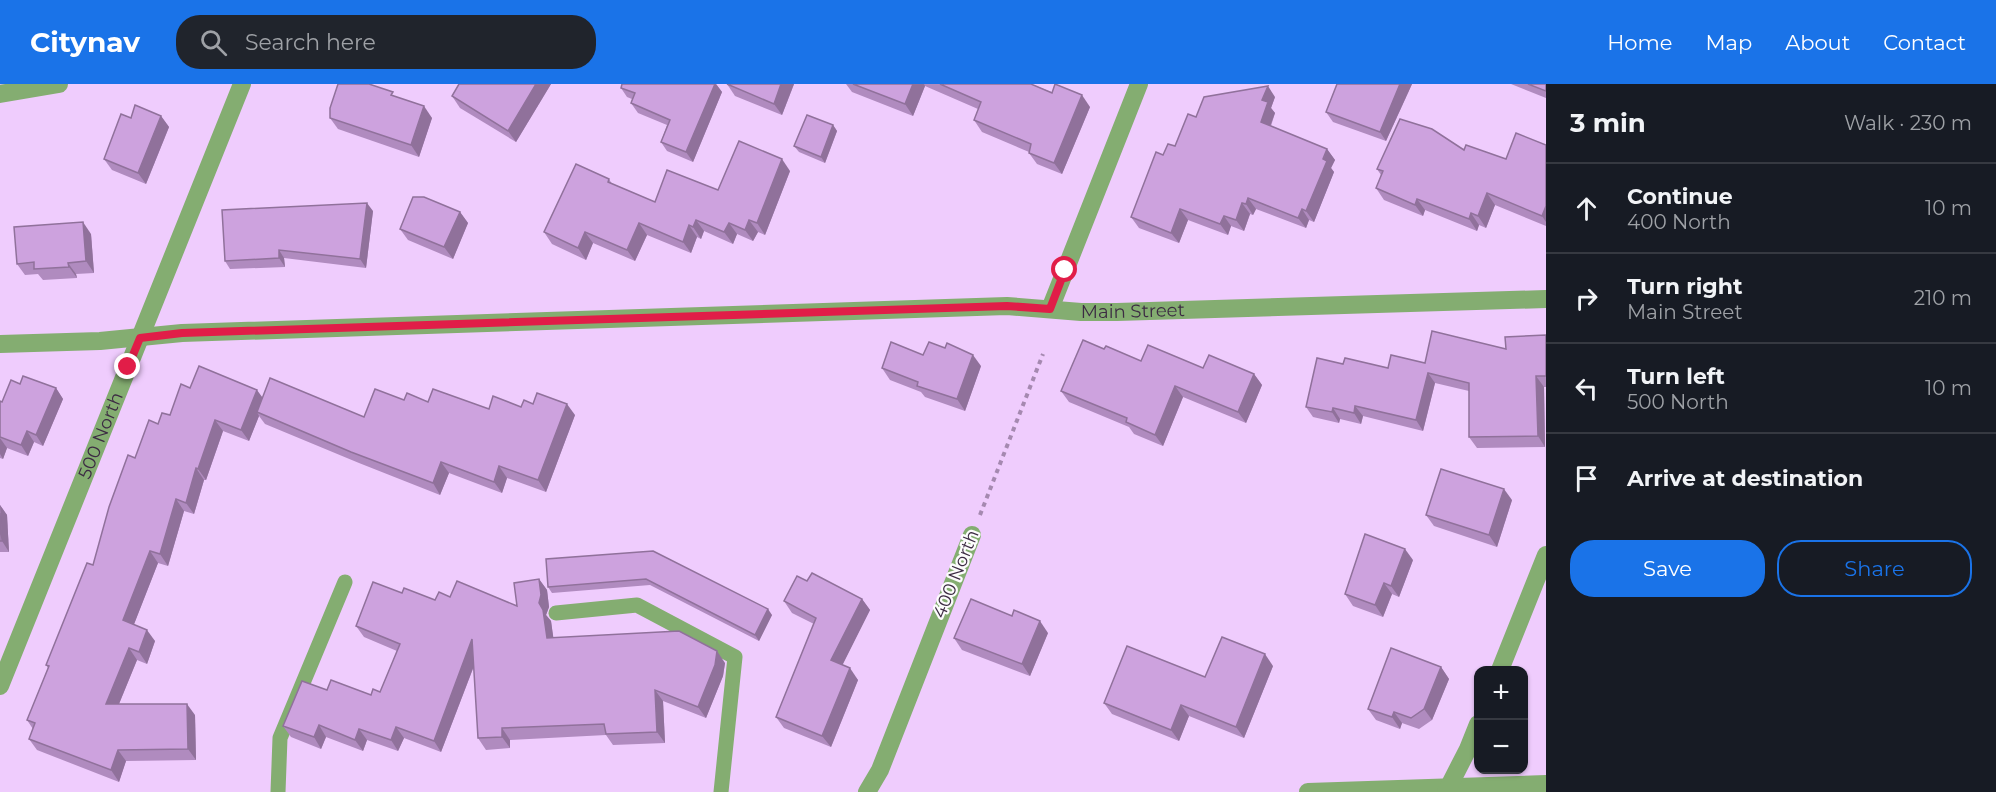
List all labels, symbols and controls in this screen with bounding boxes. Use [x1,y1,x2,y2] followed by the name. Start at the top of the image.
[176,15,596,69] search box
[30,25,140,59] text: Citynav
[197,26,230,59] icon: search
[245,29,376,56] text: Search here
[1607,30,1672,55] text: Home
[1705,30,1752,55] text: Map
[1785,30,1850,55] text: About
[1883,30,1966,55] text: Contact
[1570,107,1646,139] text: 3 min
[1844,111,1972,135] text: Walk · 230 m
[1627,183,1733,210] text: Continue
[1570,192,1603,225] icon: ahead
[1925,196,1972,220] text: 10 m
[1627,210,1731,234] text: 400 North
[1051,256,1077,282] route start
[1627,273,1742,300] text: Turn right
[1570,282,1603,315] icon: right
[1914,286,1972,310] text: 210 m
[1081,299,1185,323] street label: Main Street
[1627,300,1743,324] text: Main Street
[114,353,140,379] route end
[1627,363,1725,390] text: Turn left
[1570,372,1603,405] icon: left
[1925,376,1972,400] text: 10 m
[73,389,128,482] street label: 500 North
[1627,390,1729,414] text: 500 North
[1570,462,1603,495] icon: arrive
[1627,465,1863,492] text: Arrive at destination
[928,527,984,621] street label: 400 North
[1570,540,1765,597] button: Save
[1777,540,1972,597] button: Share
[1474,666,1528,774] map controls
[1474,666,1528,720] button: +
[1474,720,1528,774] button: −

